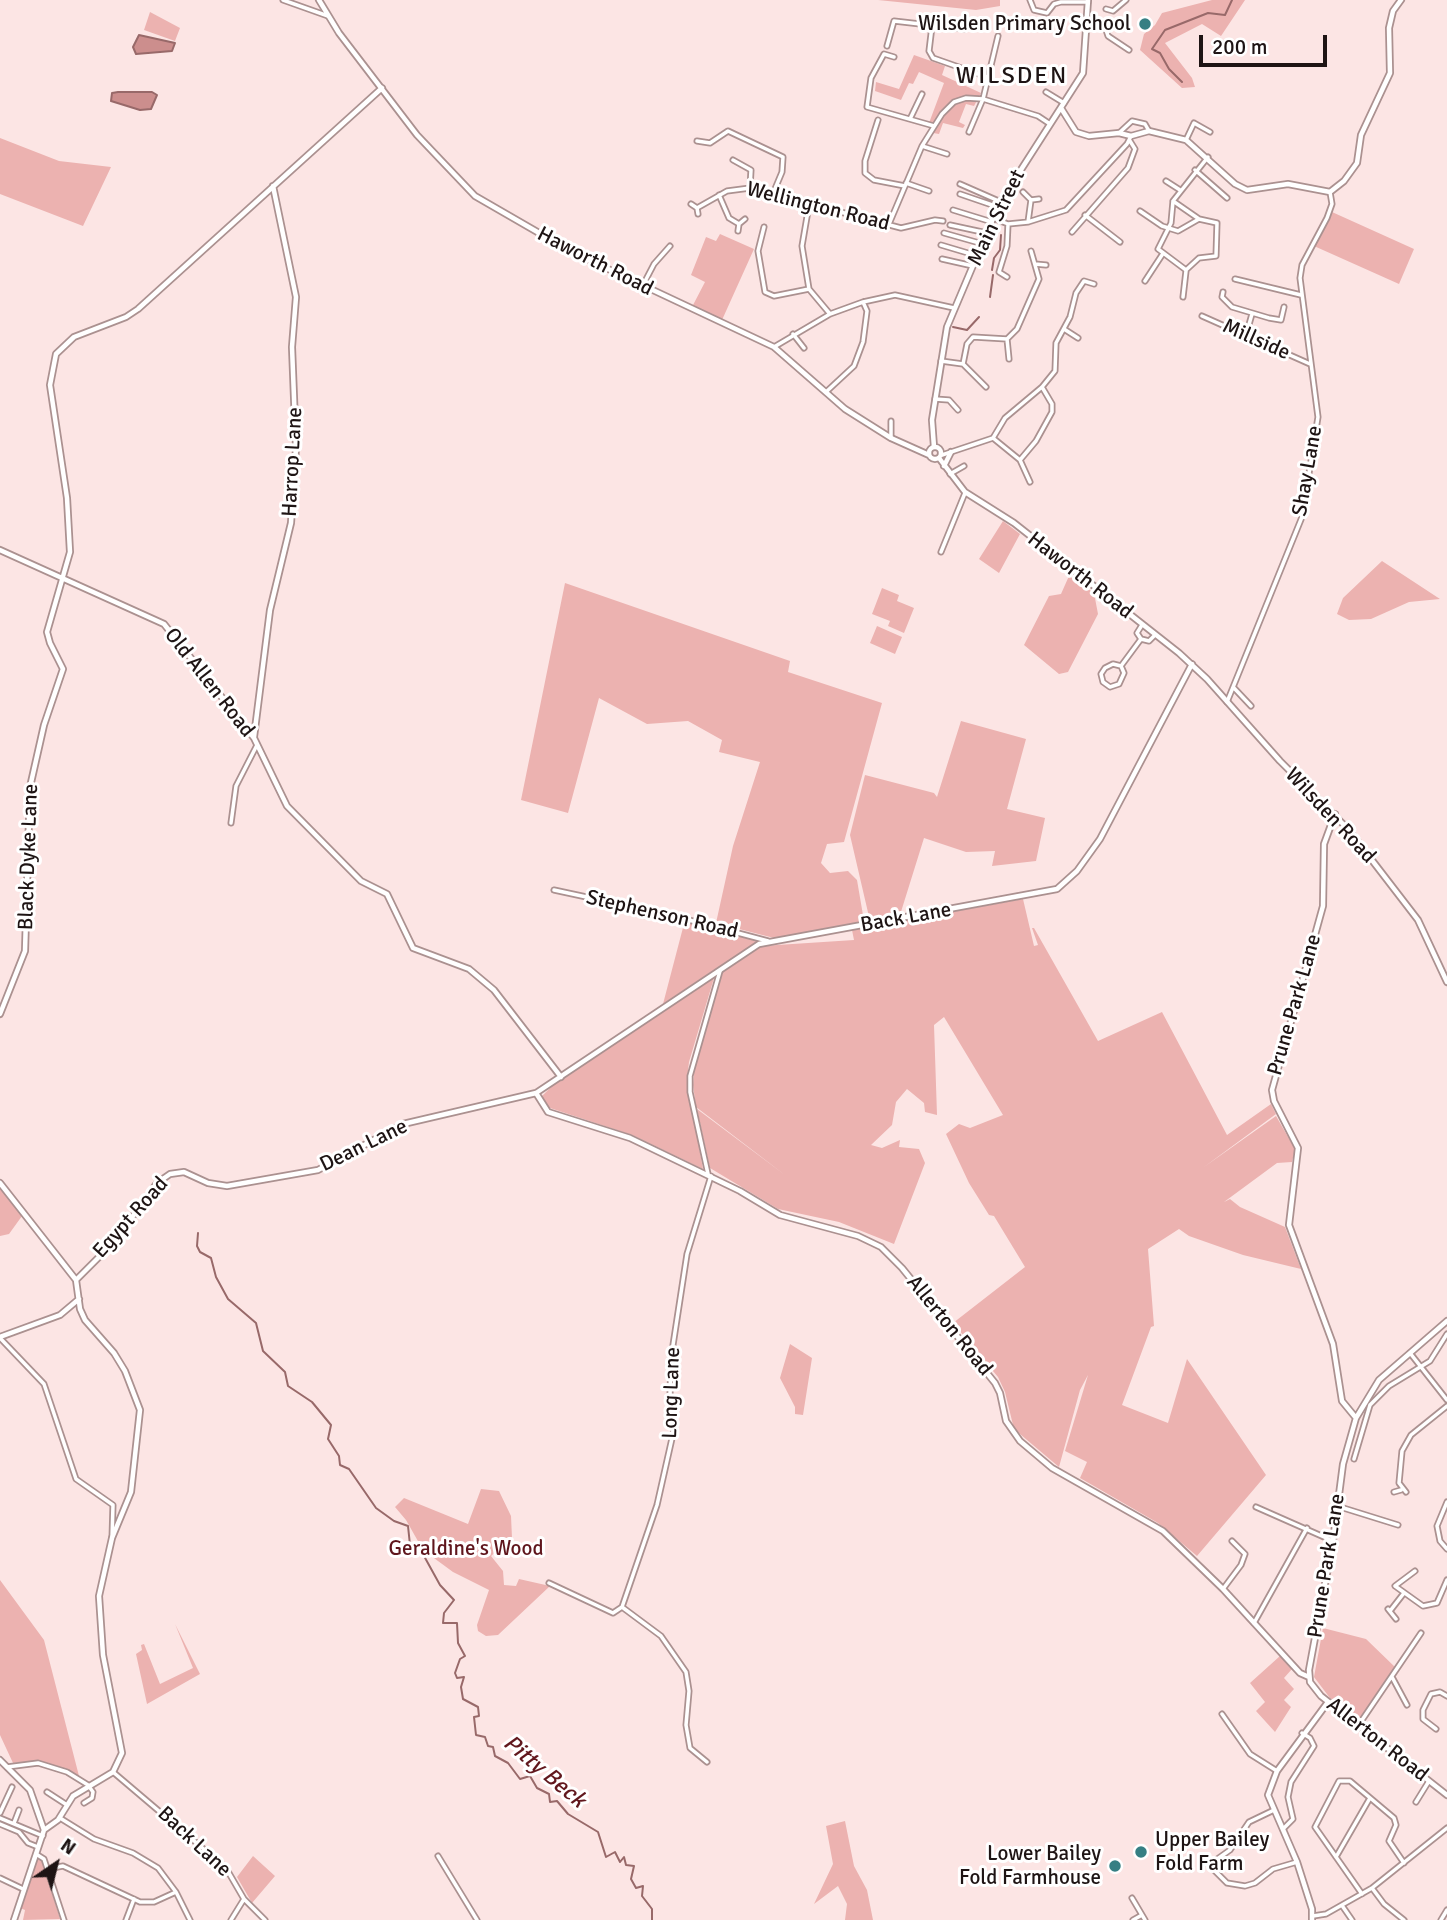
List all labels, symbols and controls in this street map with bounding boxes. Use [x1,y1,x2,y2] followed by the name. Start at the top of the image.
[918,11,1131,37] place label: Wilsden Primary School
[1137,16,1153,32] marker: Wilsden Primary School
[1202,21,1330,65] scale bar
[1212,34,1267,60] text: 200 m
[957,63,1067,91] district label: WILSDEN
[963,166,1031,270] street label: Main Street
[744,177,892,237] street label: Wellington Road
[533,222,657,302] street label: Haworth Road
[1218,314,1294,366] street label: Millside
[278,406,308,518] street label: Harrop Lane
[1288,424,1328,518] street label: Shay Lane
[1022,527,1138,625] street label: Haworth Road
[159,623,259,743] street label: Old Allen Road
[1279,763,1381,869] street label: Wilsden Road
[14,783,44,931] street label: Black Dyke Lane
[584,885,740,945] street label: Stephenson Road
[859,898,953,938] street label: Back Lane
[1263,931,1327,1079] street label: Prune Park Lane
[316,1114,412,1178] street label: Dean Lane
[88,1172,174,1264] street label: Egypt Road
[901,1271,997,1381] street label: Allerton Road
[658,1347,686,1439] street label: Long Lane
[1303,1492,1351,1640] street label: Prune Park Lane
[388,1536,544,1562] park label: Geraldine's Wood
[1321,1692,1433,1788] street label: Allerton Road
[497,1730,591,1814] water label: Pitty Beck
[152,1802,236,1882] street label: Back Lane
[1155,1827,1269,1877] place label: Upper Bailey Fold Farm
[21,1829,91,1899] north arrow
[56,1833,80,1860] text: N
[959,1841,1101,1891] place label: Lower Bailey Fold Farmhouse
[1133,1844,1149,1860] marker: Upper Bailey Fold Farm
[1107,1858,1123,1874] marker: Lower Bailey Fold Farmhouse

